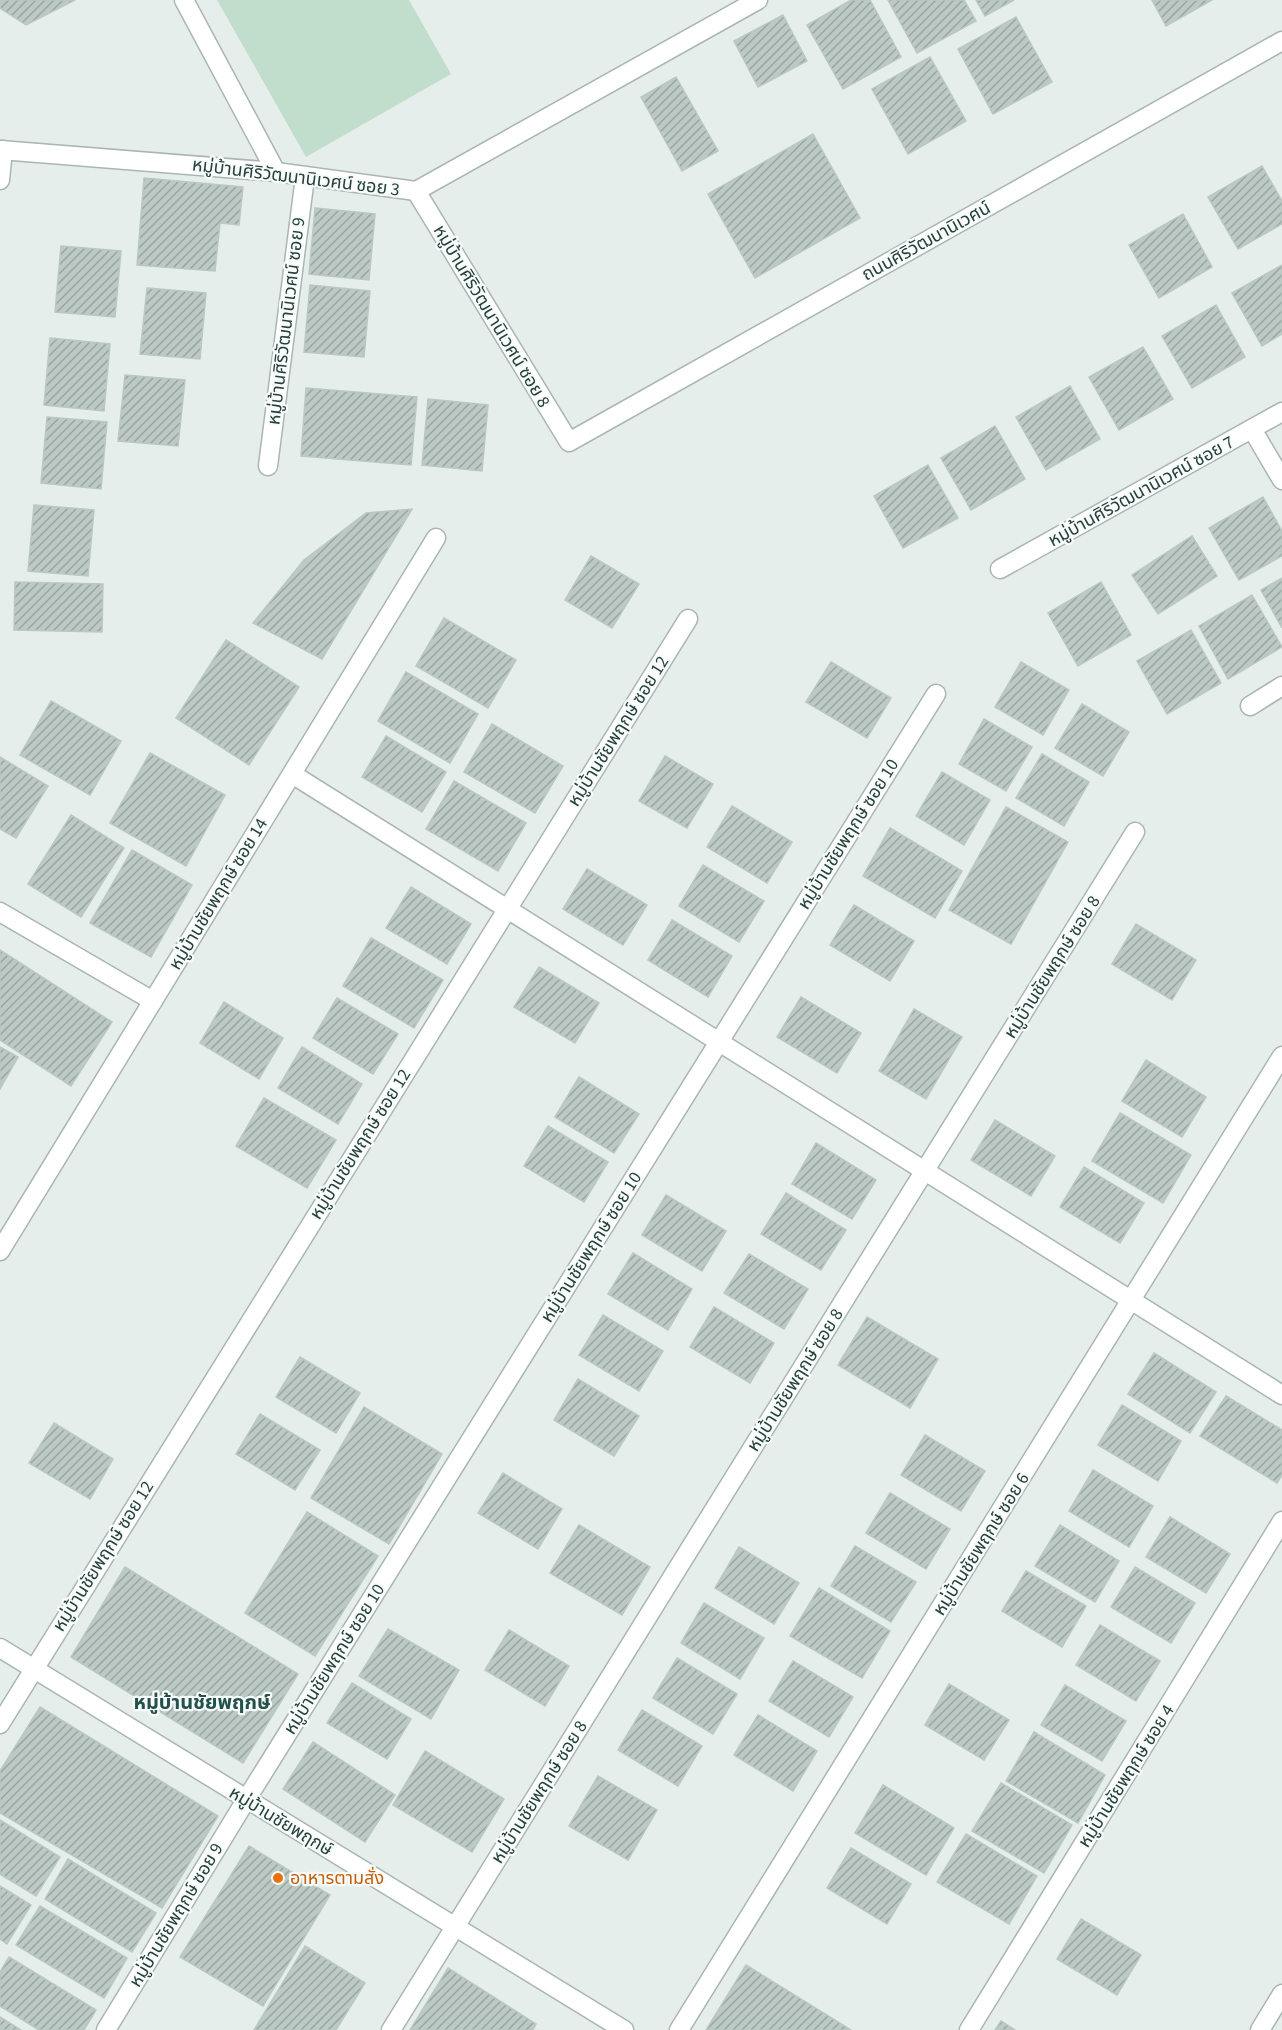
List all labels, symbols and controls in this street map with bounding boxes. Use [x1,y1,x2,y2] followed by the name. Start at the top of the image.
[191,152,401,203] street label: หมู่บ้านศิริวัฒนานิเวศน์ ซอย 3
[857,196,995,287] street label: ถนนศิริวัฒนานิเวศน์
[261,216,312,426] street label: หมู่บ้านศิริวัฒนานิเวศน์ ซอย 9
[427,220,556,412] street label: หมู่บ้านศิริวัฒนานิเวศน์ ซอย 8
[1044,430,1239,553] street label: หมู่บ้านศิริวัฒนานิเวศน์ ซอย 7
[562,651,675,811] street label: หมู่บ้านชัยพฤกษ์ ซอย 12
[792,754,905,914] street label: หมู่บ้านชัยพฤกษ์ ซอย 10
[163,814,274,975] street label: หมู่บ้านชัยพฤกษ์ ซอย 14
[998,891,1107,1044] street label: หมู่บ้านชัยพฤกษ์ ซอย 8
[304,1064,417,1224] street label: หมู่บ้านชัยพฤกษ์ ซอย 12
[535,1167,648,1327] street label: หมู่บ้านชัยพฤกษ์ ซอย 10
[741,1304,850,1457] street label: หมู่บ้านชัยพฤกษ์ ซอย 8
[927,1468,1036,1621] street label: หมู่บ้านชัยพฤกษ์ ซอย 6
[47,1476,160,1636] street label: หมู่บ้านชัยพฤกษ์ ซอย 12
[278,1579,391,1739] street label: หมู่บ้านชัยพฤกษ์ ซอย 10
[133,1689,271,1717] district label: หมู่บ้านชัยพฤกษ์
[1072,1700,1181,1853] street label: หมู่บ้านชัยพฤกษ์ ซอย 4
[485,1716,594,1869] street label: หมู่บ้านชัยพฤกษ์ ซอย 8
[224,1781,337,1862] street label: หมู่บ้านชัยพฤกษ์
[123,1838,229,1992] street label: หมู่บ้านชัยพฤกษ์ ซอย 9
[290,1866,384,1891] place label: อาหารตามสั่ง
[271,1871,285,1885] marker: อาหารตามสั่ง

